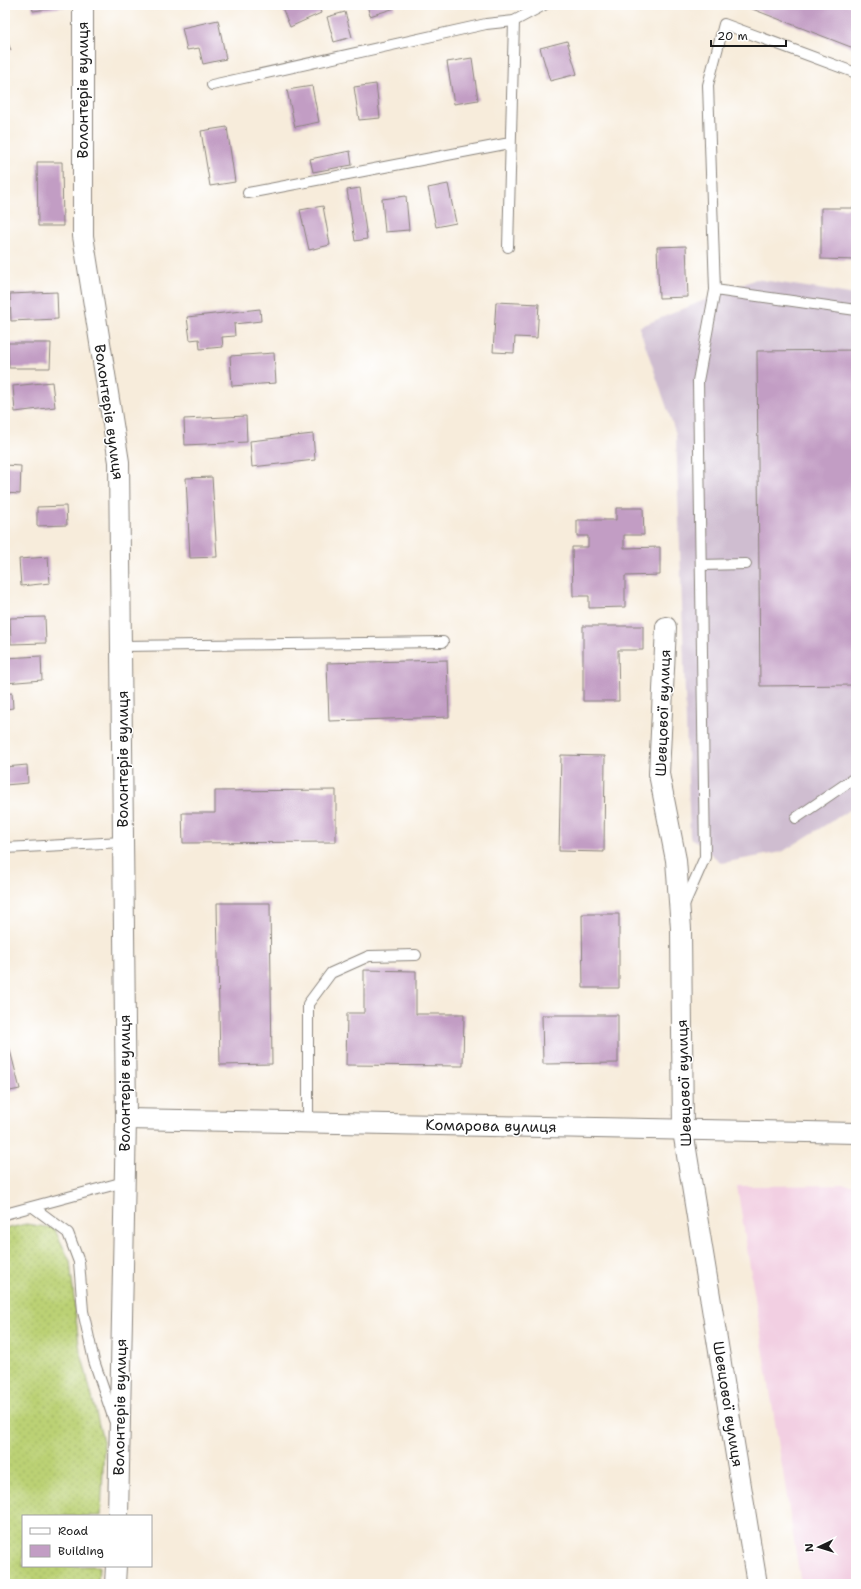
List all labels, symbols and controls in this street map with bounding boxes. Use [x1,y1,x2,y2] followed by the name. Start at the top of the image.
[73,22,93,158] street label: Волонтерів вулиця
[711,22,786,48] scale bar
[717,28,748,44] text: 20 m
[90,343,128,481] street label: Волонтерів вулиця
[651,649,675,777] street label: Шевцової вулиця
[113,691,133,827] street label: Волонтерів вулиця
[115,1015,135,1151] street label: Волонтерів вулиця
[672,1019,696,1147] street label: Шевцової вулиця
[425,1115,557,1137] street label: Комарова вулиця
[109,1338,131,1476] street label: Волонтерів вулиця
[708,1340,748,1468] street label: Шевцової вулиця
[22,1515,152,1567] legend
[58,1523,89,1539] text: Road
[799,1527,839,1567] north arrow
[58,1543,104,1559] text: Building
[802,1543,817,1553] text: N

